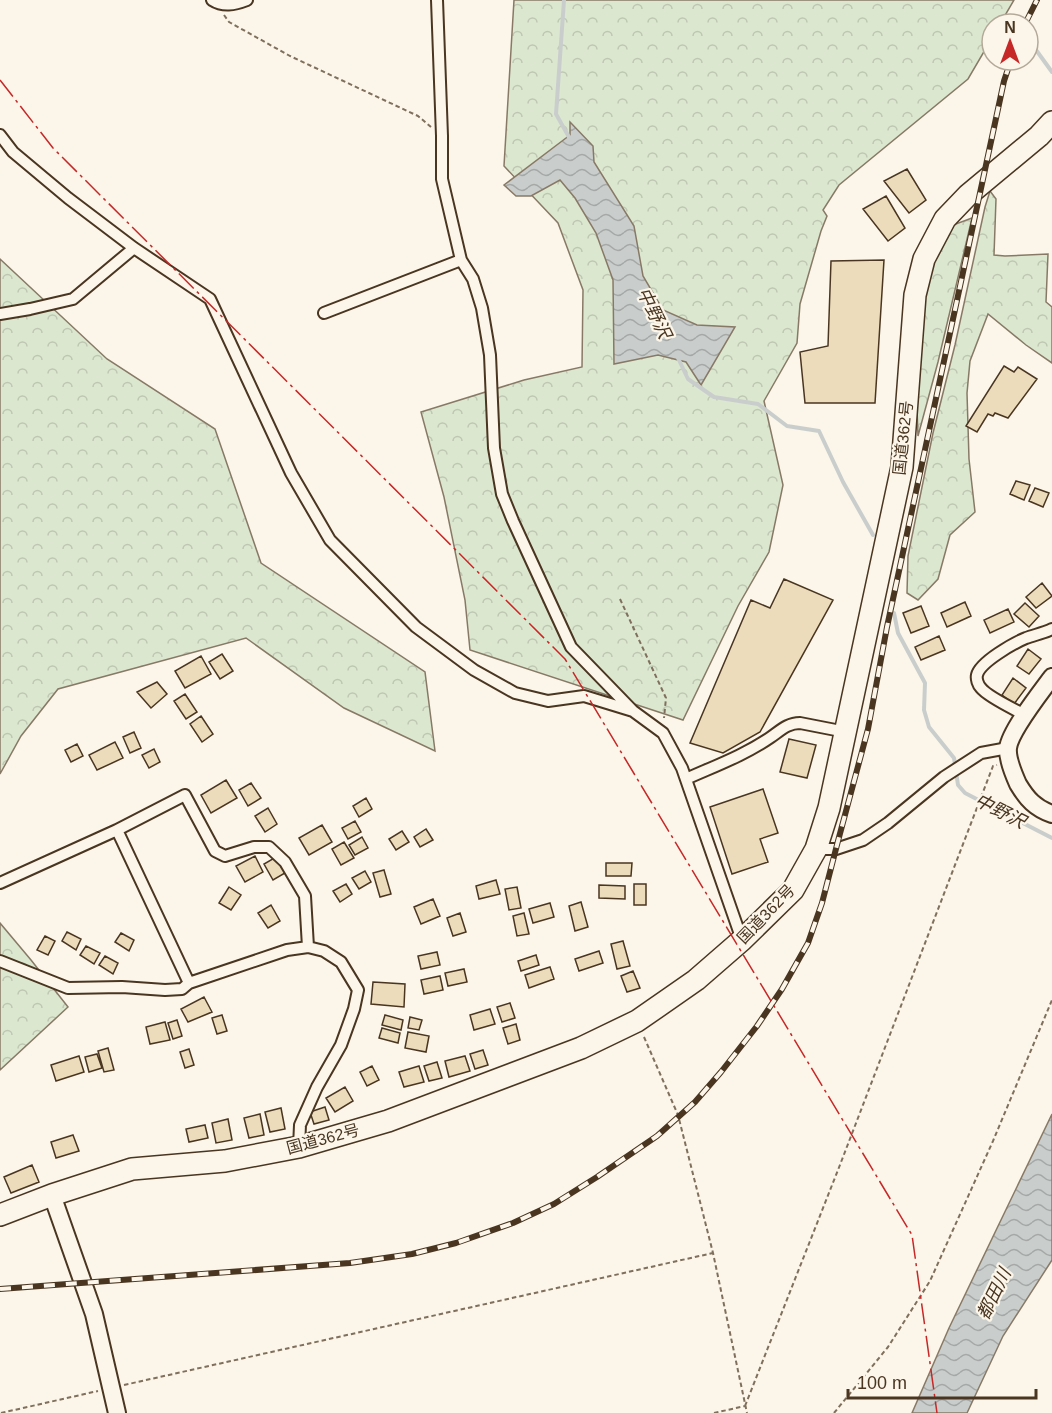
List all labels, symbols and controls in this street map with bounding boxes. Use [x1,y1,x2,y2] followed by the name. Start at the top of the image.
[980,12,1040,72] north arrow
[1004,19,1016,36] text: N
[633,284,676,343] water label: 中野沢
[891,400,915,476] street label: 国道362号
[971,790,1030,833] water label: 中野沢
[734,881,798,947] street label: 国道362号
[285,1121,361,1157] street label: 国道362号
[973,1264,1016,1323] water label: 都田川
[848,1362,1036,1400] scale bar
[857,1373,907,1393] text: 100 m

